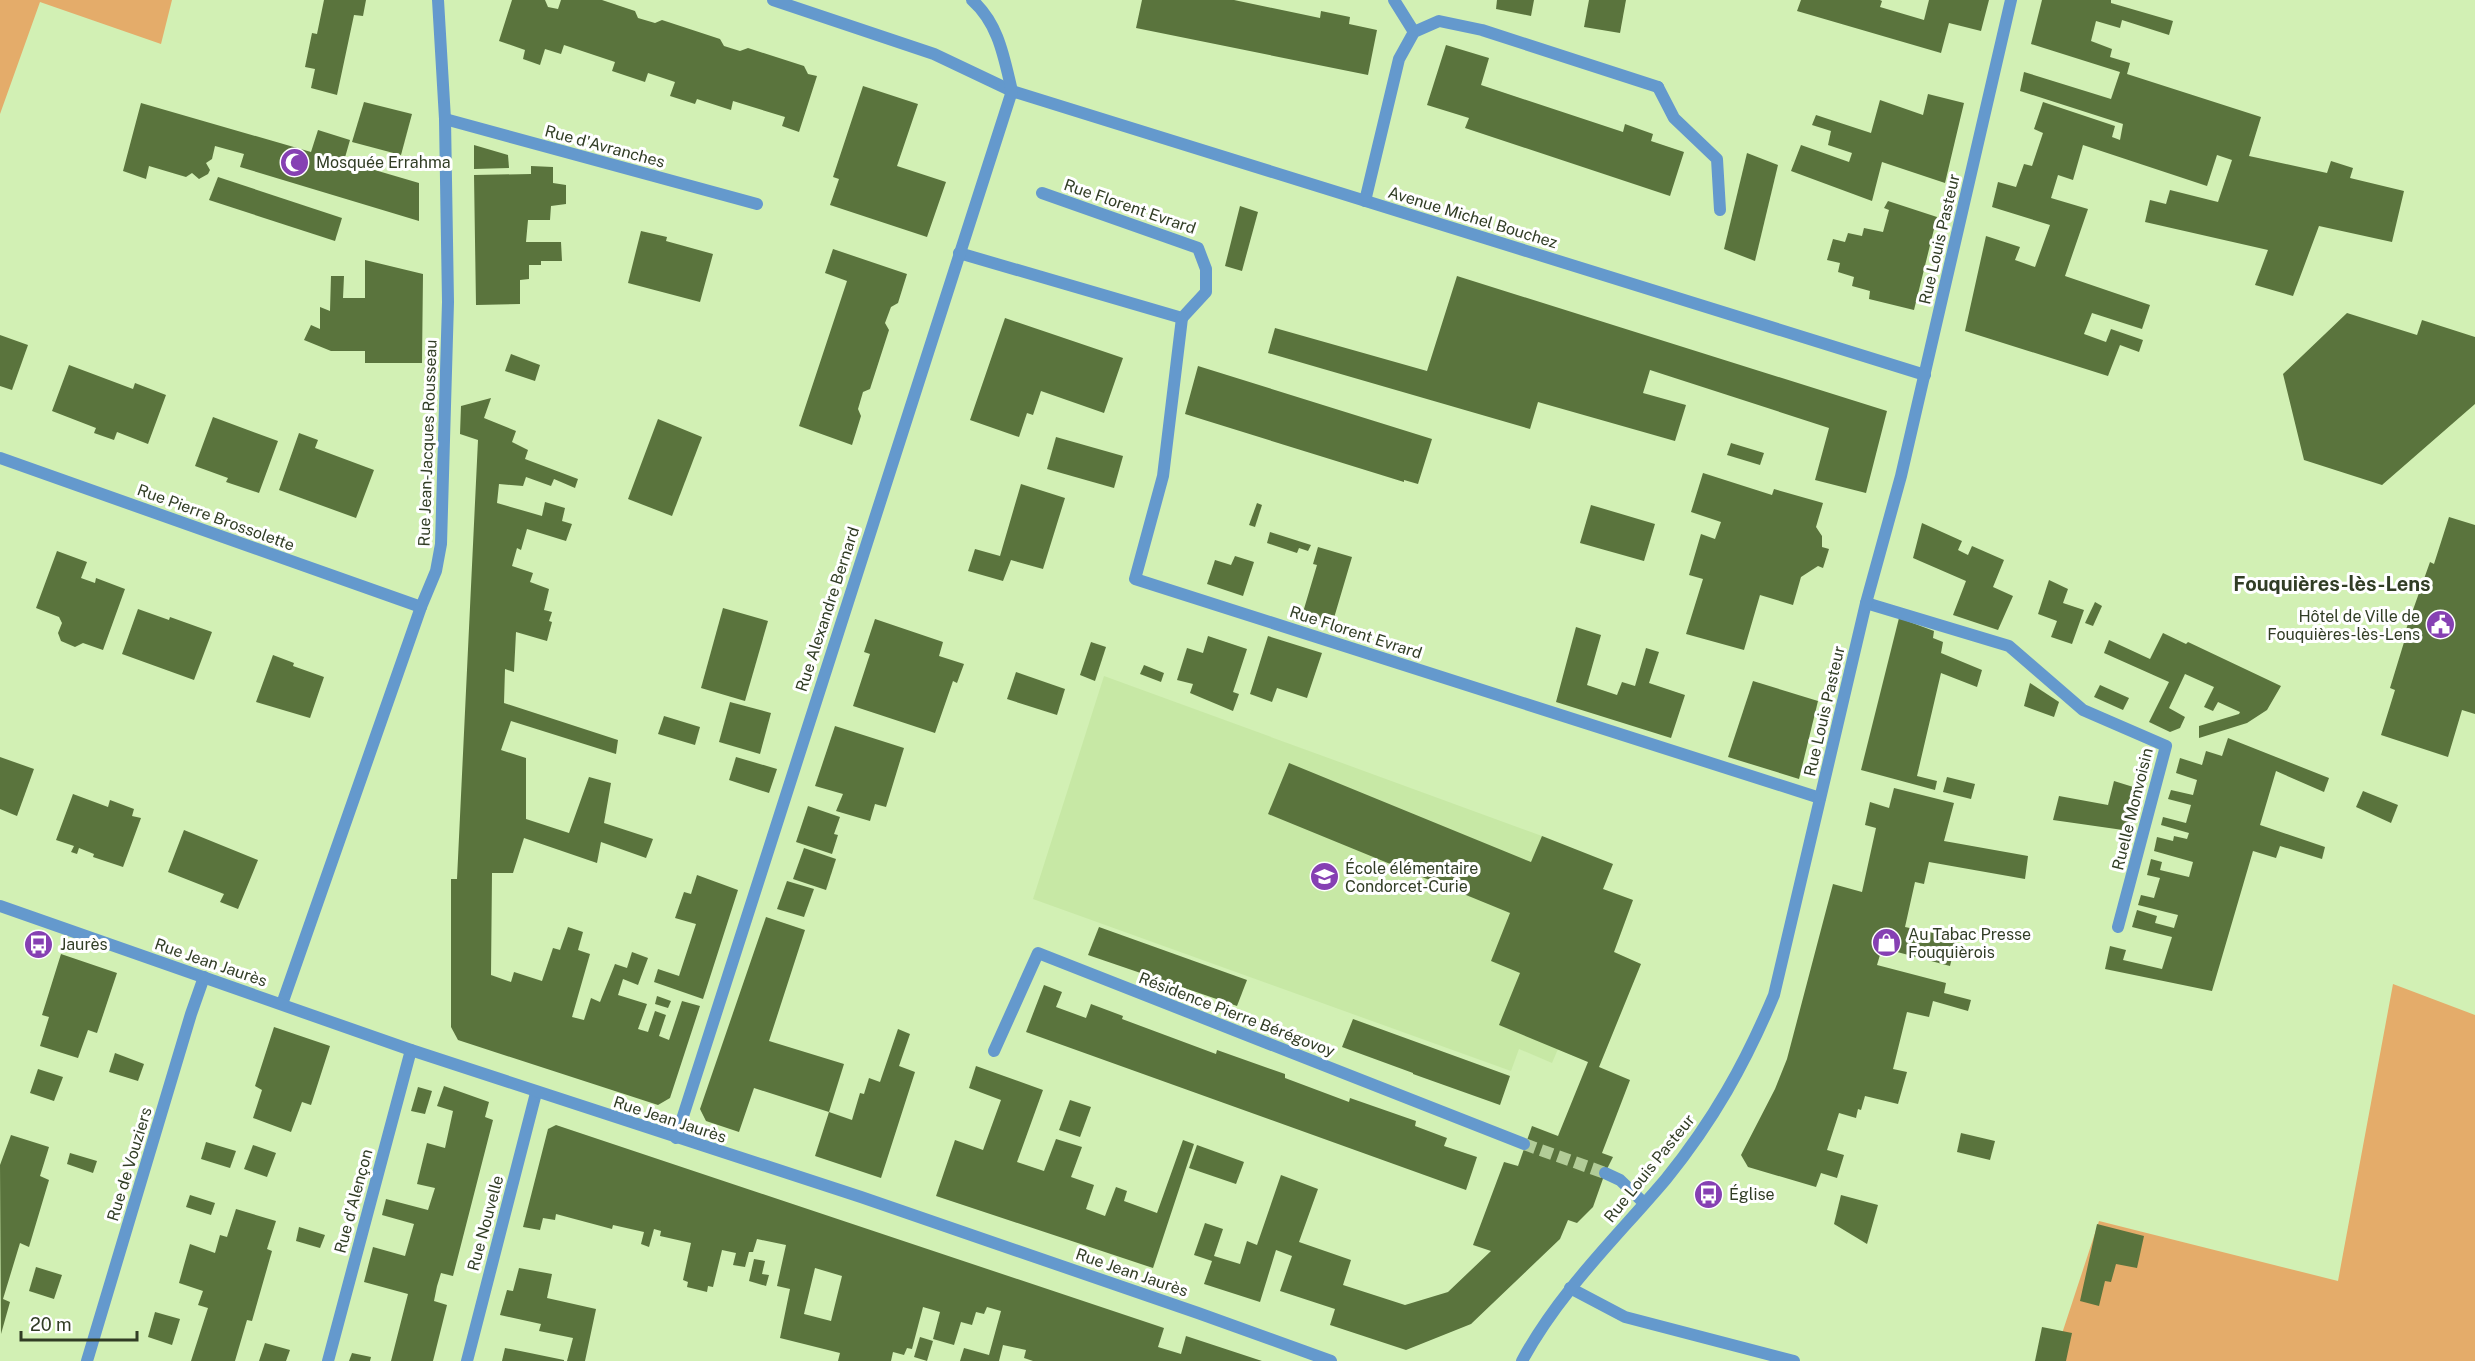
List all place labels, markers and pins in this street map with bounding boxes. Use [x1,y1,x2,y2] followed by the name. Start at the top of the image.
[279,146,311,178] mosque icon: Mosquée Errahma
[316,153,451,172] place label: Mosquée Errahma
[2267,607,2420,644] place label: Hôtel de Ville de Fouquières-lès-Lens
[2425,609,2457,641] public building icon: Hôtel de Ville de Fouquières-lès-Lens
[1345,858,1478,896] place label: École élémentaire Condorcet-Curie
[1308,861,1340,893] school or university icon: École élémentaire Condorcet-Curie
[1908,925,2031,962] place label: Au Tabac Presse Fouquièrois
[1871,927,1903,959] shop icon: Au Tabac Presse Fouquièrois
[23,928,55,960] bus stop icon: Jaurès
[60,935,108,954] place label: Jaurès
[1692,1178,1724,1210] bus stop icon: Église
[1729,1184,1775,1204] place label: Église

